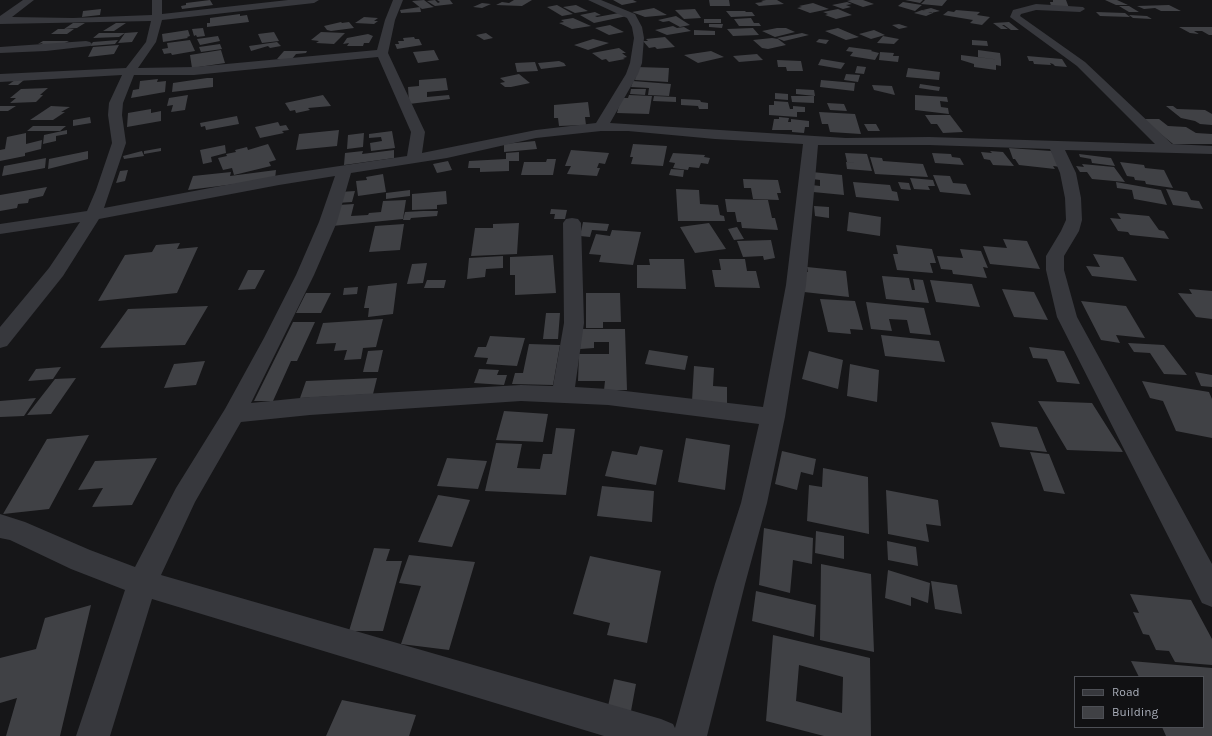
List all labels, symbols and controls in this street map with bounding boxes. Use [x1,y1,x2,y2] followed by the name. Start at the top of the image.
[1074,676,1204,728] legend
[1112,685,1140,699] text: Road
[1112,705,1158,719] text: Building

